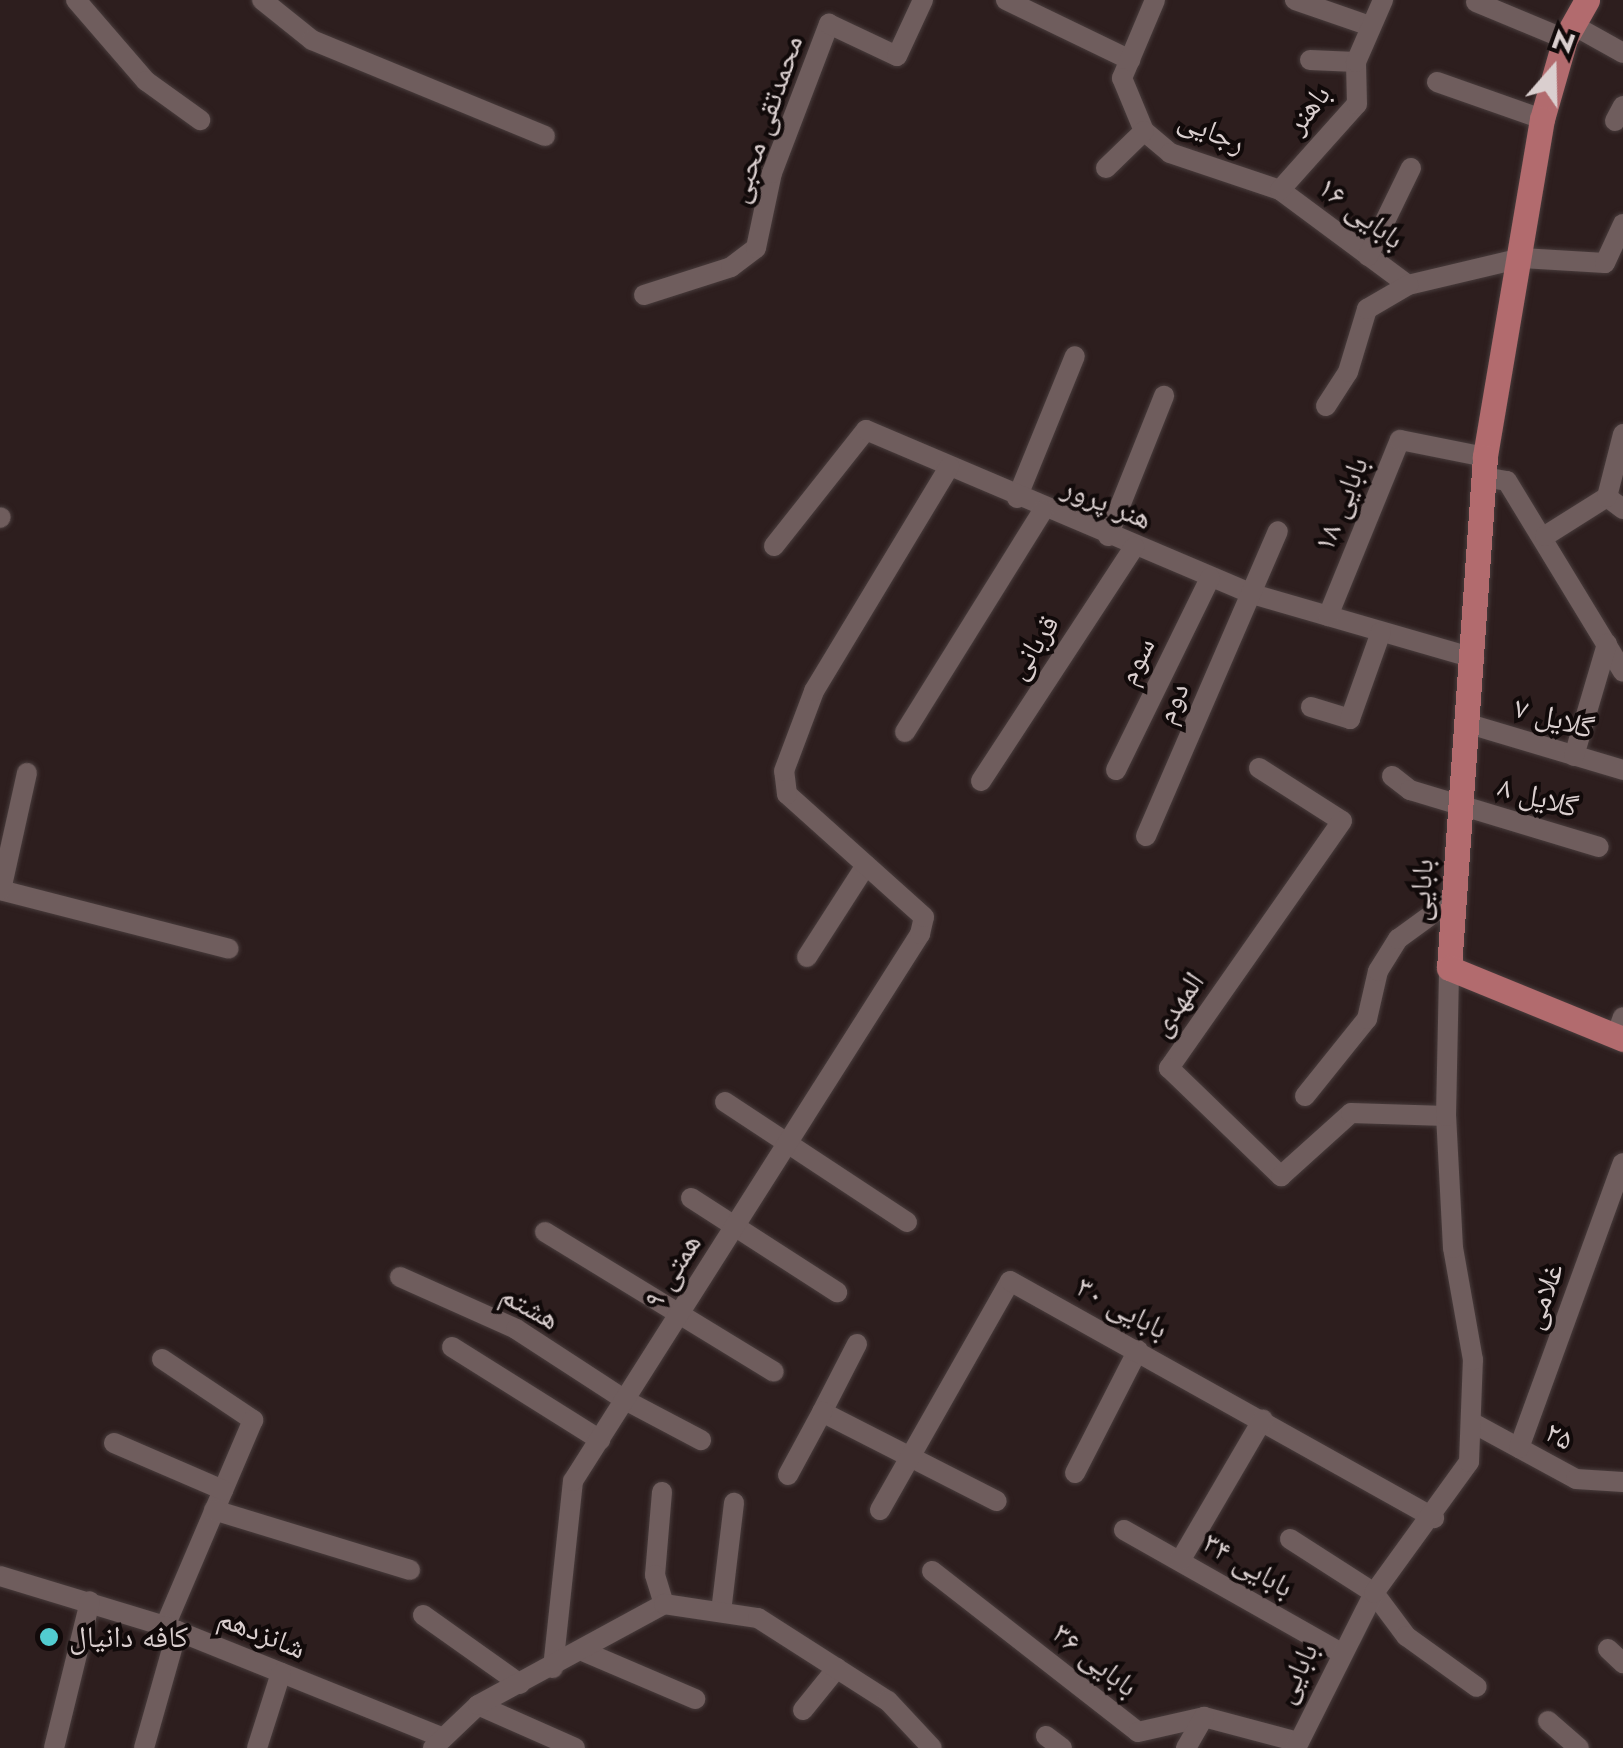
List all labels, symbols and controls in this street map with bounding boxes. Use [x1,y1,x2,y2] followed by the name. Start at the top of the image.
[1546,18,1581,64] text: N
[1503,20,1603,120] north arrow
[720,30,810,208] street label: محمدتقی محبی
[1278,77,1338,141] street label: باهنر
[1173,101,1251,161] street label: رجایی
[1311,169,1411,257] street label: بابایی ۱۶
[1306,452,1376,556] street label: بابایی ۱۸
[1057,469,1157,537] street label: هنر پرور
[999,608,1067,686] street label: قربانی
[1109,631,1163,691] street label: سوم
[1147,677,1197,729] street label: دوم
[1510,690,1598,746] street label: گلایل ۷
[1494,769,1582,825] street label: گلایل ۸
[1401,858,1441,922] street label: بابایی
[1142,965,1212,1043] street label: المهدی
[635,1227,709,1315] street label: همتی ۹
[1515,1258,1571,1334] street label: غلامی
[1070,1269,1174,1347] street label: بابایی ۳۰
[494,1276,566,1338] street label: هشتم
[1539,1414,1579,1458] street label: ۲۵
[1196,1525,1300,1605] street label: بابایی ۳۴
[213,1599,311,1667] street label: شانزدهم
[1045,1615,1145,1705] street label: بابایی ۳۶
[69,1619,188,1655] place label: کافه دانیال
[38,1626,60,1648] marker: کافه دانیال
[1266,1637,1326,1709] street label: بابایی

